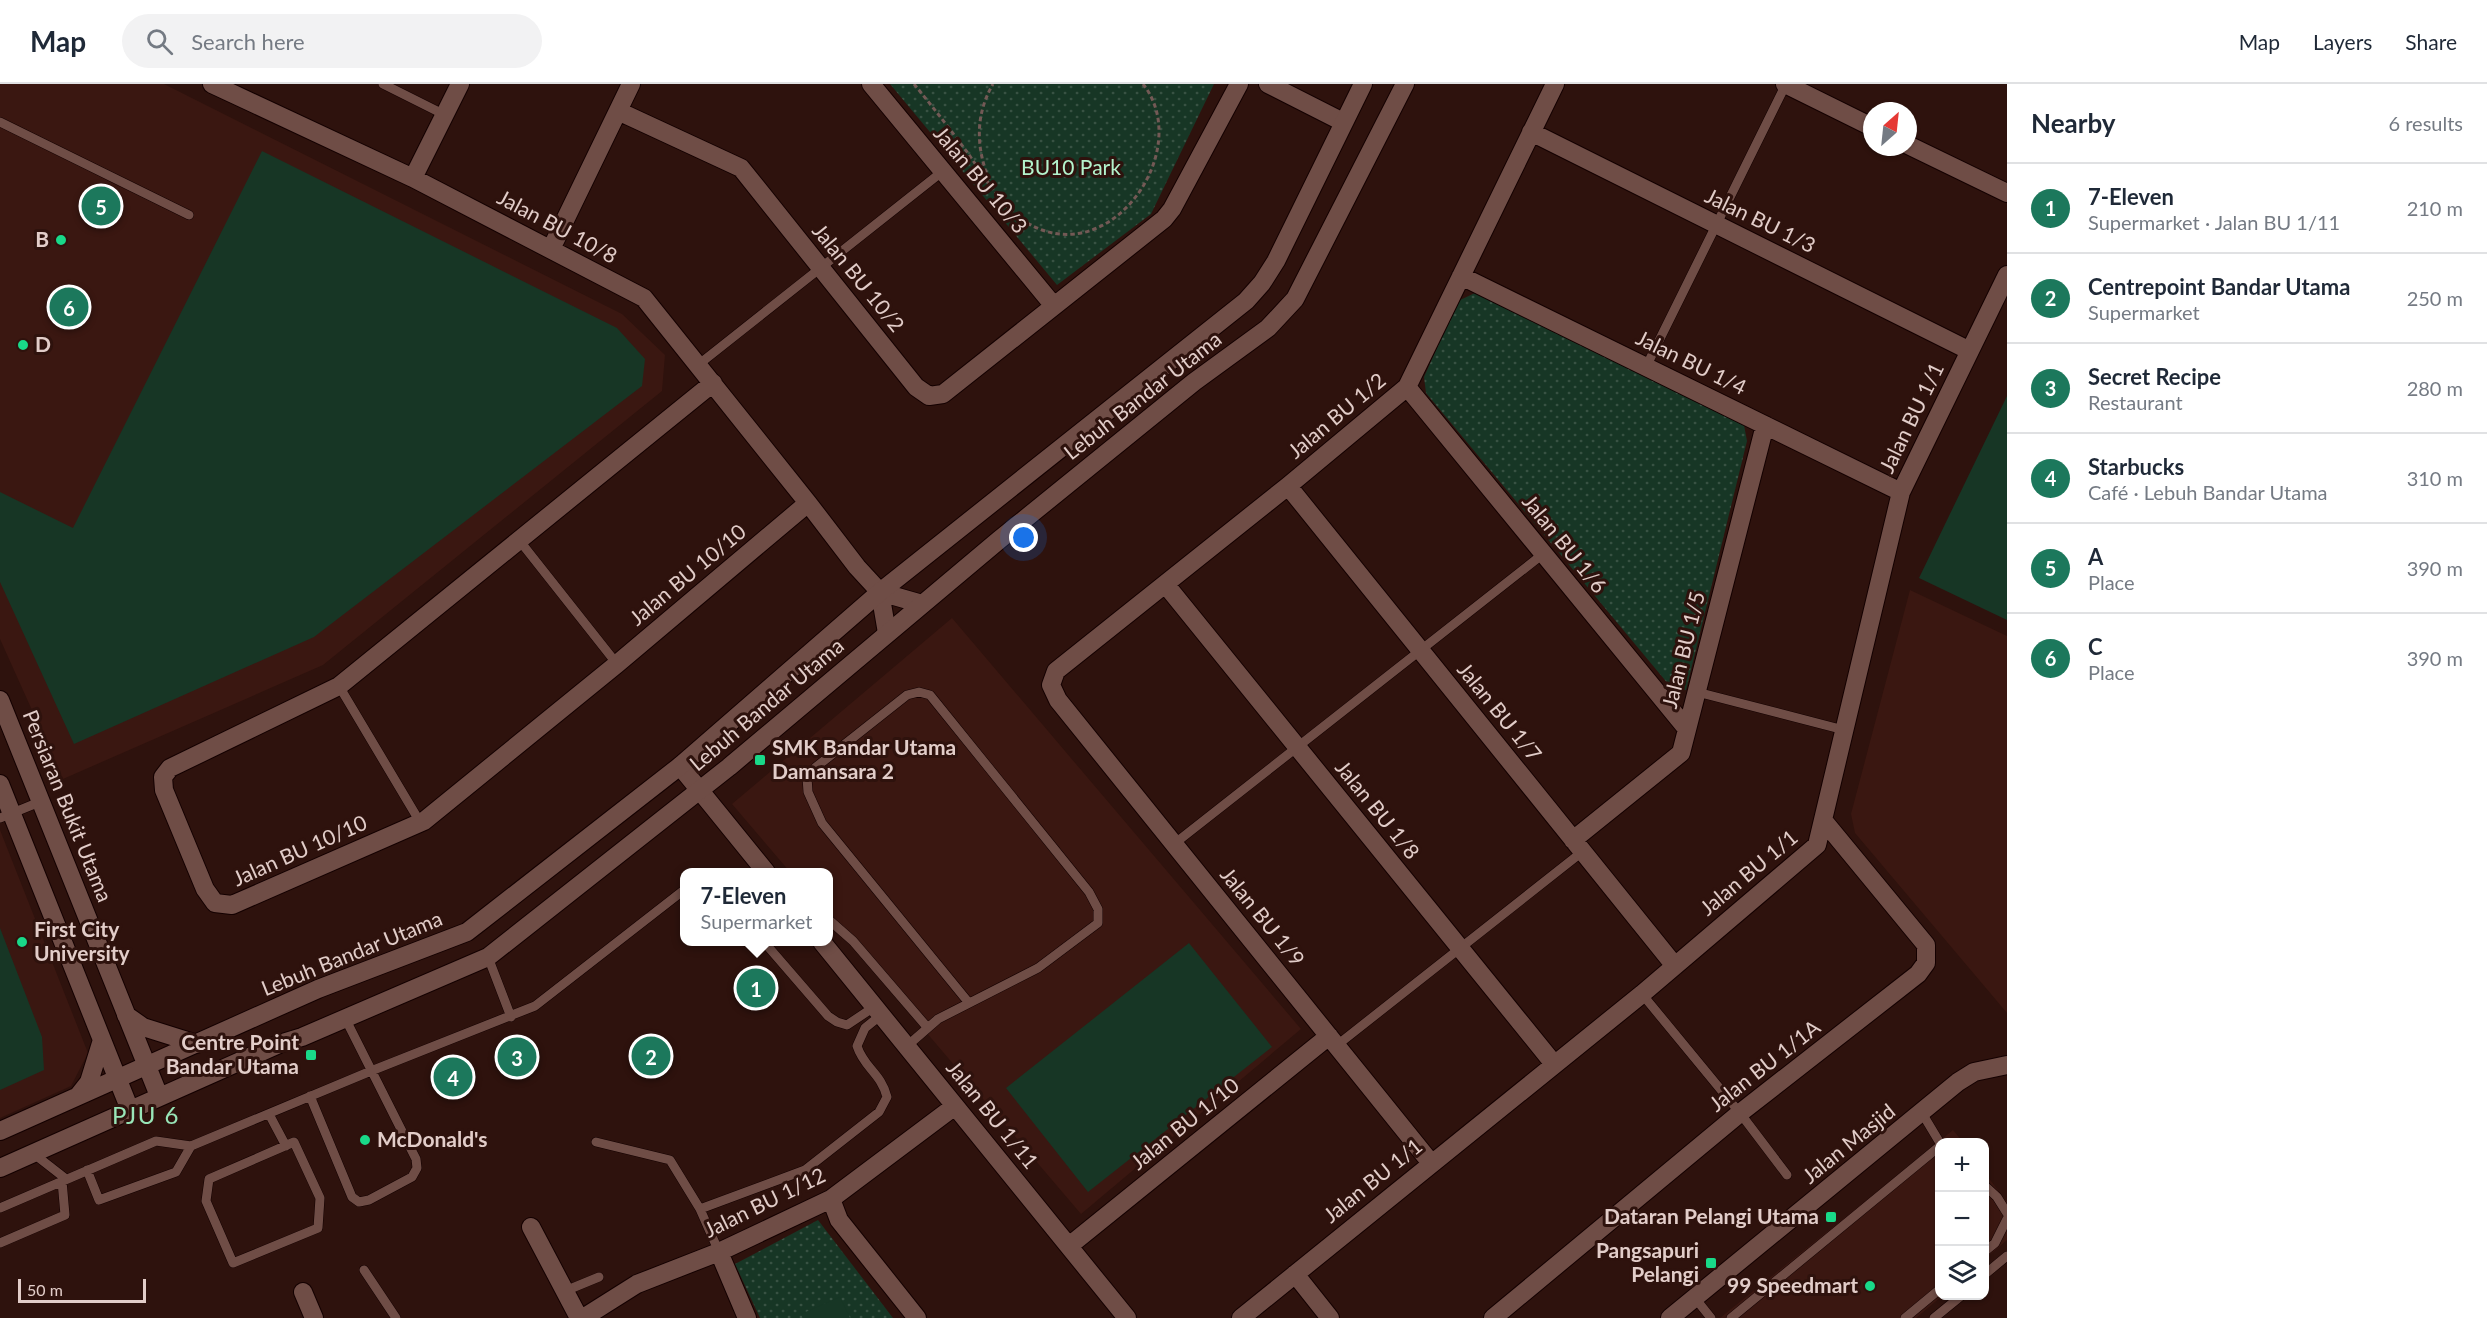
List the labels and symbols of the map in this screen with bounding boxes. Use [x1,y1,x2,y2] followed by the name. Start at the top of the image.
[1863,102,1917,156] north arrow
[929,121,1033,238] street label: Jalan BU 10/3
[1021,154,1121,179] park label: BU10 Park
[1701,182,1820,257] street label: Jalan BU 1/3
[82,184,120,228] pin: 5
[494,184,622,268] street label: Jalan BU 10/8
[808,218,910,336] street label: Jalan BU 10/2
[35,226,49,251] place label: B
[54,233,68,247] marker: B
[50,284,88,330] pin: 6
[1632,324,1751,399] street label: Jalan BU 1/4
[1058,326,1226,464] street label: Lebuh Bandar Utama
[35,331,51,356] place label: D
[16,338,30,352] marker: D
[1873,358,1948,477] street label: Jalan BU 1/1
[1282,367,1390,463] street label: Jalan BU 1/2
[1518,489,1613,597] street label: Jalan BU 1/6
[624,518,750,630] street label: Jalan BU 10/10
[1009,523,1038,552] your location
[1656,589,1709,711] street label: Jalan BU 1/5
[684,632,848,775] street label: Lebuh Bandar Utama
[1453,657,1548,765] street label: Jalan BU 1/7
[18,706,118,905] street label: Persiaran Bukit Utama
[772,734,956,783] place label: SMK Bandar Utama Damansara 2
[753,753,767,767] marker: SMK Bandar Utama Damansara 2
[1331,755,1426,863] street label: Jalan BU 1/8
[229,809,370,890] street label: Jalan BU 10/10
[1694,824,1802,920] street label: Jalan BU 1/1
[1216,862,1311,970] street label: Jalan BU 1/9
[257,905,446,1000] street label: Lebuh Bandar Utama
[34,916,131,965] place label: First City University
[15,935,29,949] marker: First City University
[736,966,776,1010] pin: 1
[1704,1013,1825,1116] street label: Jalan BU 1/1A
[166,1029,299,1078] place label: Centre Point Bandar Utama
[498,1034,536,1080] pin: 3
[632,1034,670,1078] pin: 2
[304,1048,318,1062] marker: Centre Point Bandar Utama
[434,1054,472,1100] pin: 4
[942,1055,1044,1173] street label: Jalan BU 1/11
[1125,1072,1243,1174] street label: Jalan BU 1/10
[1797,1098,1899,1188] street label: Jalan Masjid
[112,1100,180,1129] district label: PJU 6
[377,1126,488,1151] place label: McDonald's
[1318,1132,1426,1227] street label: Jalan BU 1/1
[358,1133,372,1147] marker: McDonald's
[700,1162,829,1242] street label: Jalan BU 1/12
[1604,1203,1819,1228] place label: Dataran Pelangi Utama
[1824,1210,1838,1224] marker: Dataran Pelangi Utama
[1596,1237,1699,1286] place label: Pangsapuri Pelangi
[1704,1256,1718,1270] marker: Pangsapuri Pelangi
[1727,1272,1858,1297] place label: 99 Speedmart
[18,1276,146,1304] scale bar
[1863,1279,1877,1293] marker: 99 Speedmart

